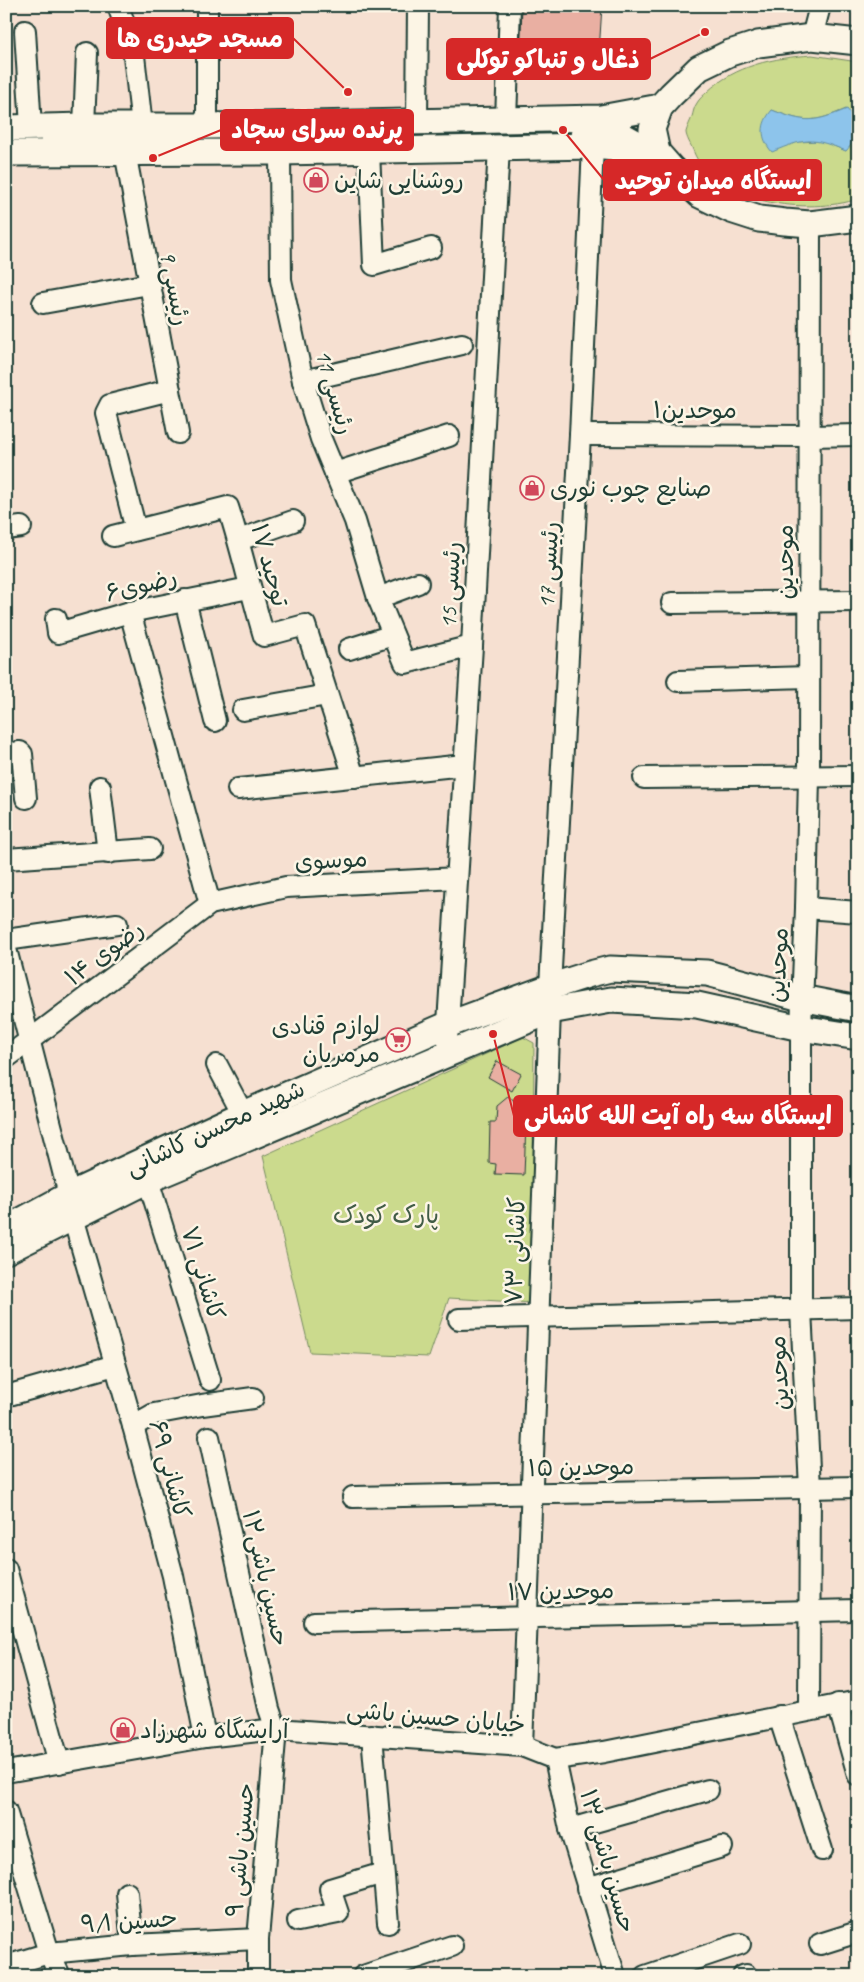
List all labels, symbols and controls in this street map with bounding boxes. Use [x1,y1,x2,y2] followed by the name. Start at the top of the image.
[107,18,293,58] callout: مسجد حیدری ها
[117,23,283,55] text: مسجد حیدری ها
[447,39,650,79] callout: ذغال و تنباکو توکلی
[456,44,640,76] text: ذغال و تنباکو توکلی
[221,110,413,150] callout: پرنده سرای سجاد
[231,114,403,146] text: پرنده سرای سجاد
[604,160,821,200] callout: ایستگاه میدان توحید
[334,165,464,195] place label: روشنایی شاین
[614,165,812,197] text: ایستگاه میدان توحید
[303,167,329,193] shop icon: روشنایی شاین
[153,248,197,328] street label: رئیسی 9
[309,346,361,438] street label: رئیسی 11
[653,395,737,425] street label: موحدین۱
[550,473,711,505] place label: صنایع چوب نوری
[519,475,545,501] shop icon: صنایع چوب نوری
[245,520,296,611] street label: توحید ۱۷
[531,521,565,609] street label: رئیسی 17
[770,524,800,600] street label: موحدین
[433,541,467,629] street label: رئیسی 15
[102,562,180,608] street label: رضوی۶
[294,843,368,877] street label: موسوی
[59,914,149,992] street label: رضوی ۱۴
[761,927,795,1003] street label: موحدین
[271,1011,380,1069] place label: لوازم قنادی مرمریان
[385,1027,411,1053] supermarket icon: لوازم قنادی مرمریان
[121,1073,309,1183] street label: شهید محسن کاشانی
[514,1096,842,1136] callout: ایستگاه سه راه آیت الله کاشانی
[524,1100,832,1132] text: ایستگاه سه راه آیت الله کاشانی
[498,1196,532,1306] street label: کاشانی ۷۳
[333,1200,439,1230] park label: پارک کودک
[174,1222,232,1324] street label: کاشانی ۷۱
[762,1335,796,1411] street label: موحدین
[142,1416,198,1522] street label: کاشانی ۶۹
[528,1451,634,1483] street label: موحدین ۱۵
[236,1507,296,1649] street label: حسین باشی۱۲
[507,1575,615,1607] street label: موحدین ۱۷
[345,1694,527,1740] street label: خیابان حسین باشی
[140,1715,290,1745] place label: آرایشگاه شهرزاد
[110,1717,136,1743] shop icon: آرایشگاه شهرزاد
[219,1782,261,1918] street label: حسین باشی ۹
[573,1786,643,1936] street label: حسین باشی ۱۳
[80,1903,178,1939] street label: حسین ۹/۱

